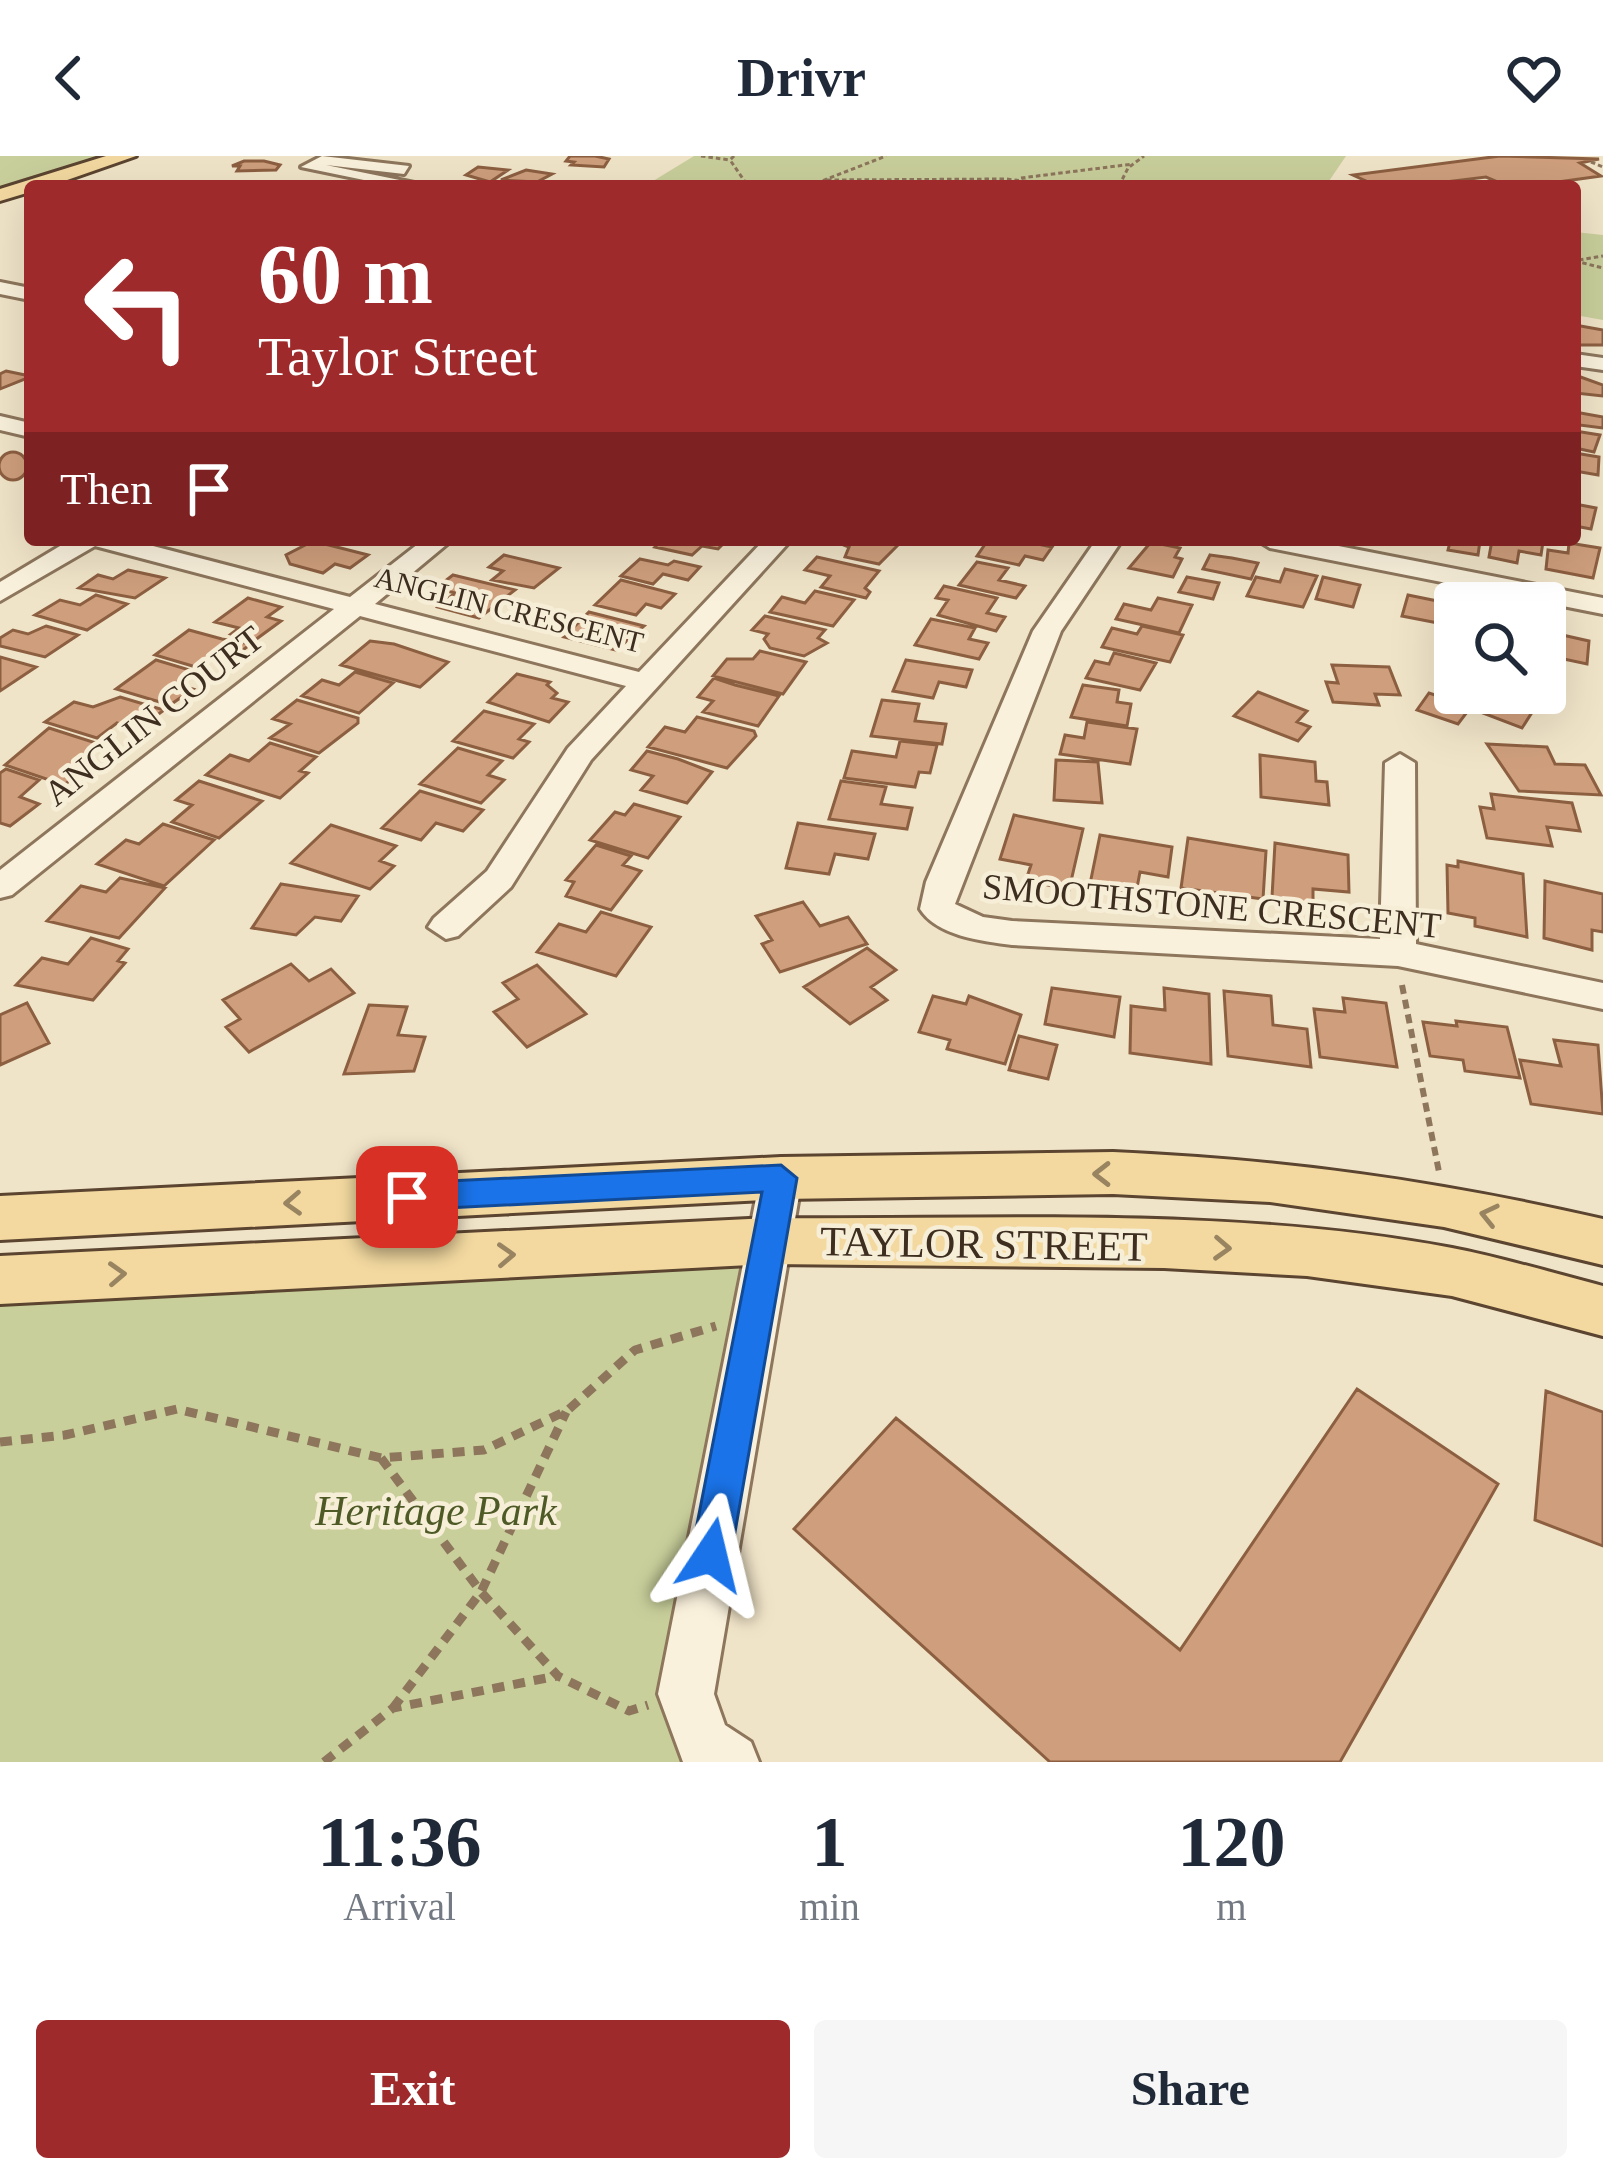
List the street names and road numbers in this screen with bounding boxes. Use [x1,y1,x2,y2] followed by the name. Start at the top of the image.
[371,560,647,659] street label: ANGLIN CRESCENT
[36,618,271,814] street label: ANGLIN COURT
[981,866,1443,946] street label: SMOOTHSTONE CRESCENT
[820,1218,1148,1270] street label: TAYLOR STREET

